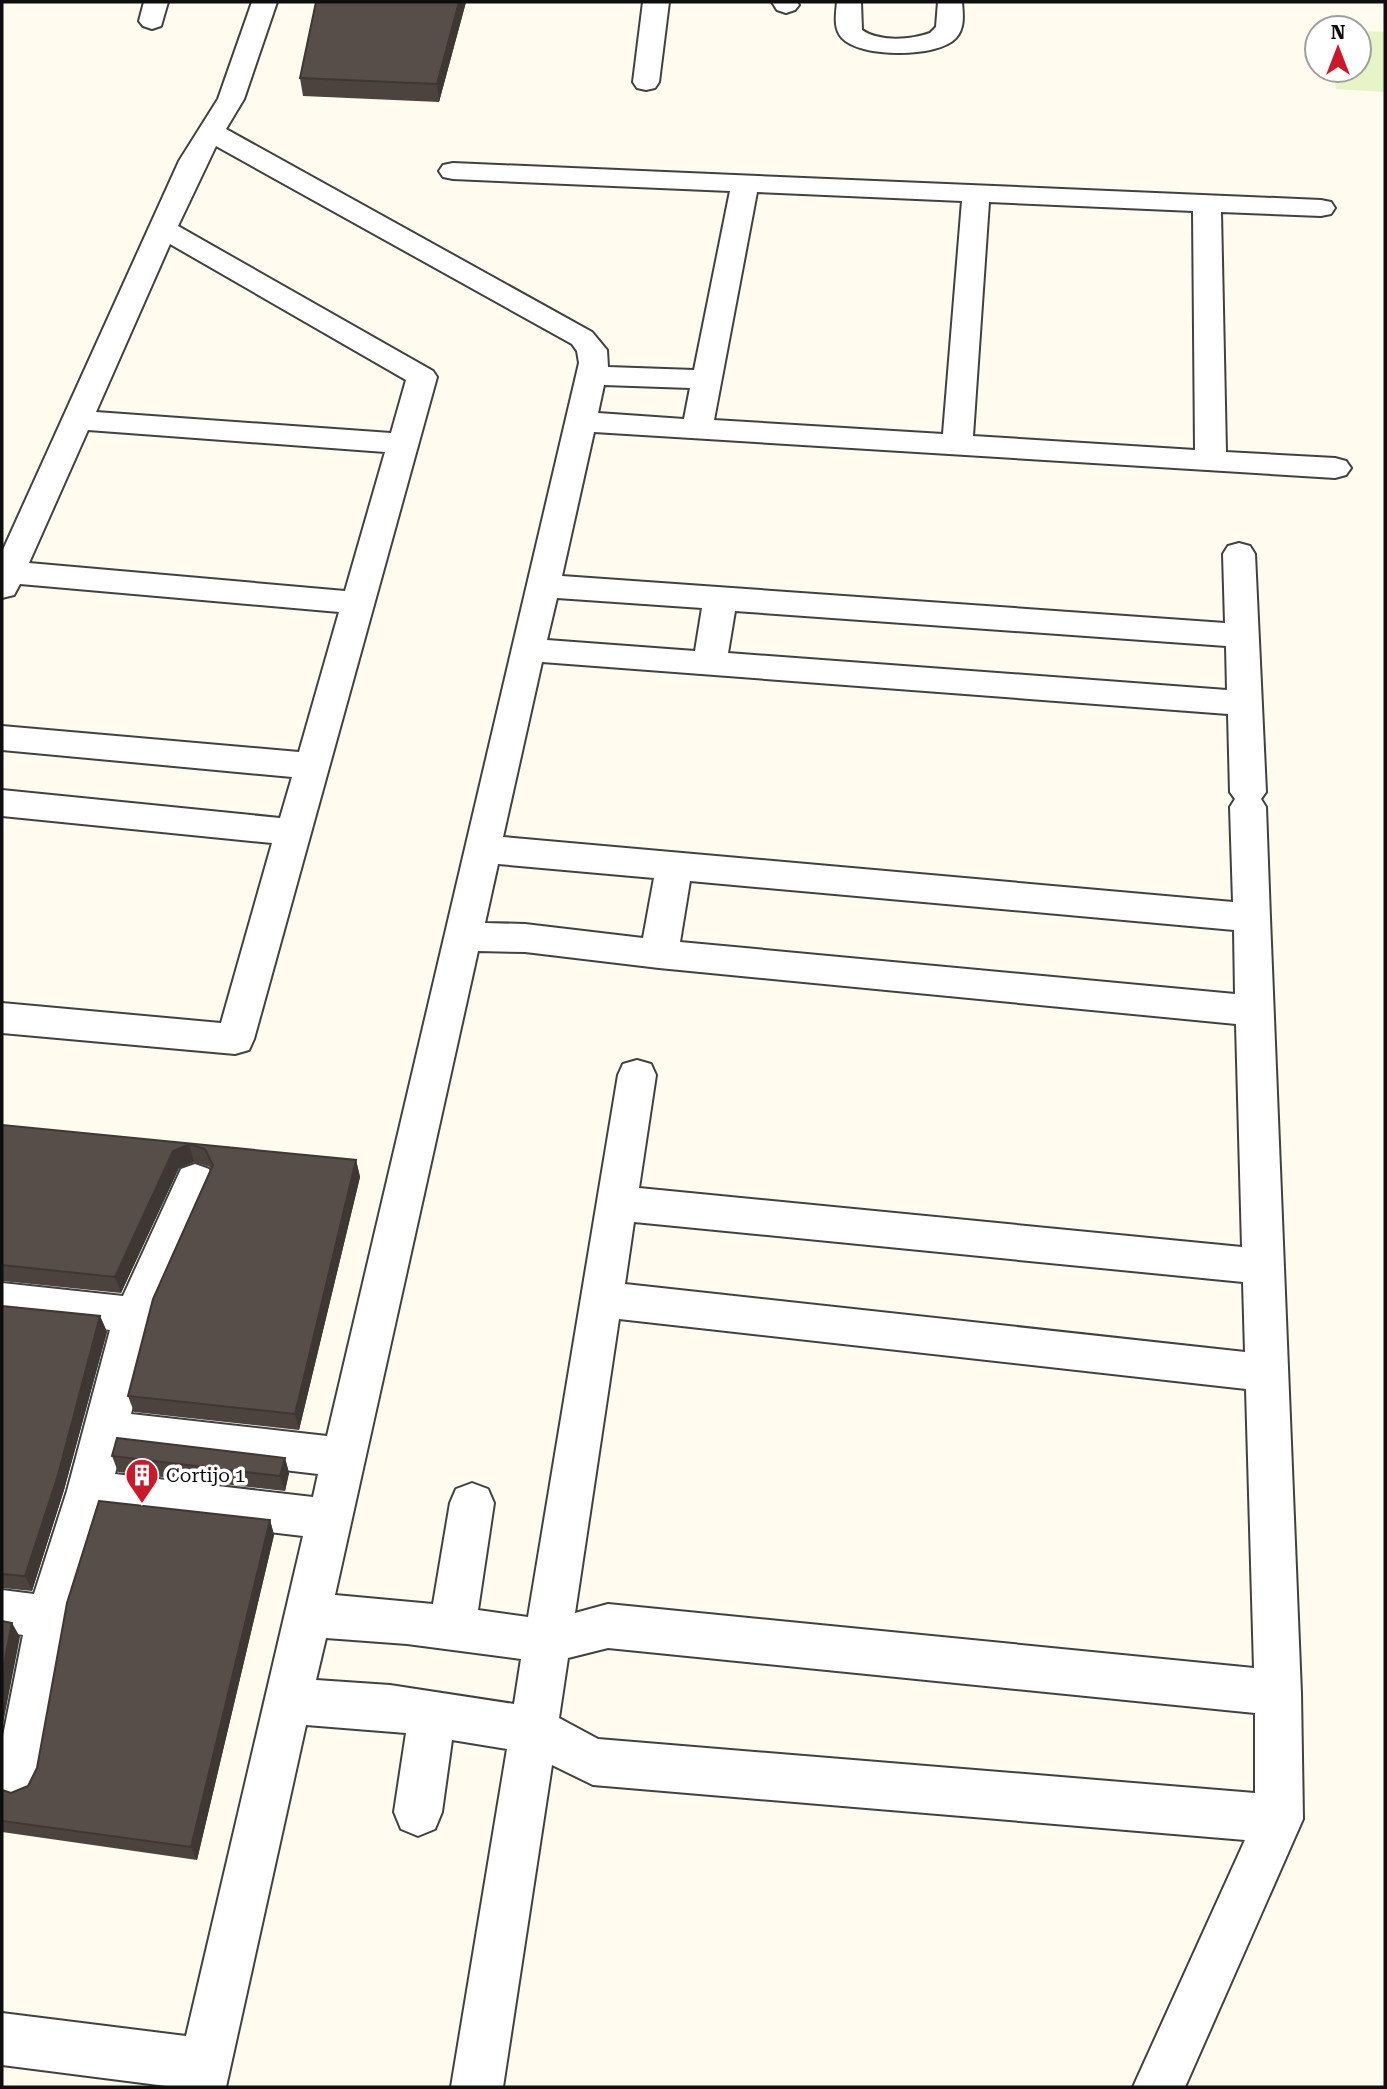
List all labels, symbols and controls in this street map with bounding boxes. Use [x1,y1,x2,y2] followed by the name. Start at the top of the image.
[1303,14,1373,84] north arrow
[1331,21,1346,44] text: N
[123,1456,161,1505] building icon: Cortijo 1
[166,1464,245,1487] place label: Cortijo 1

